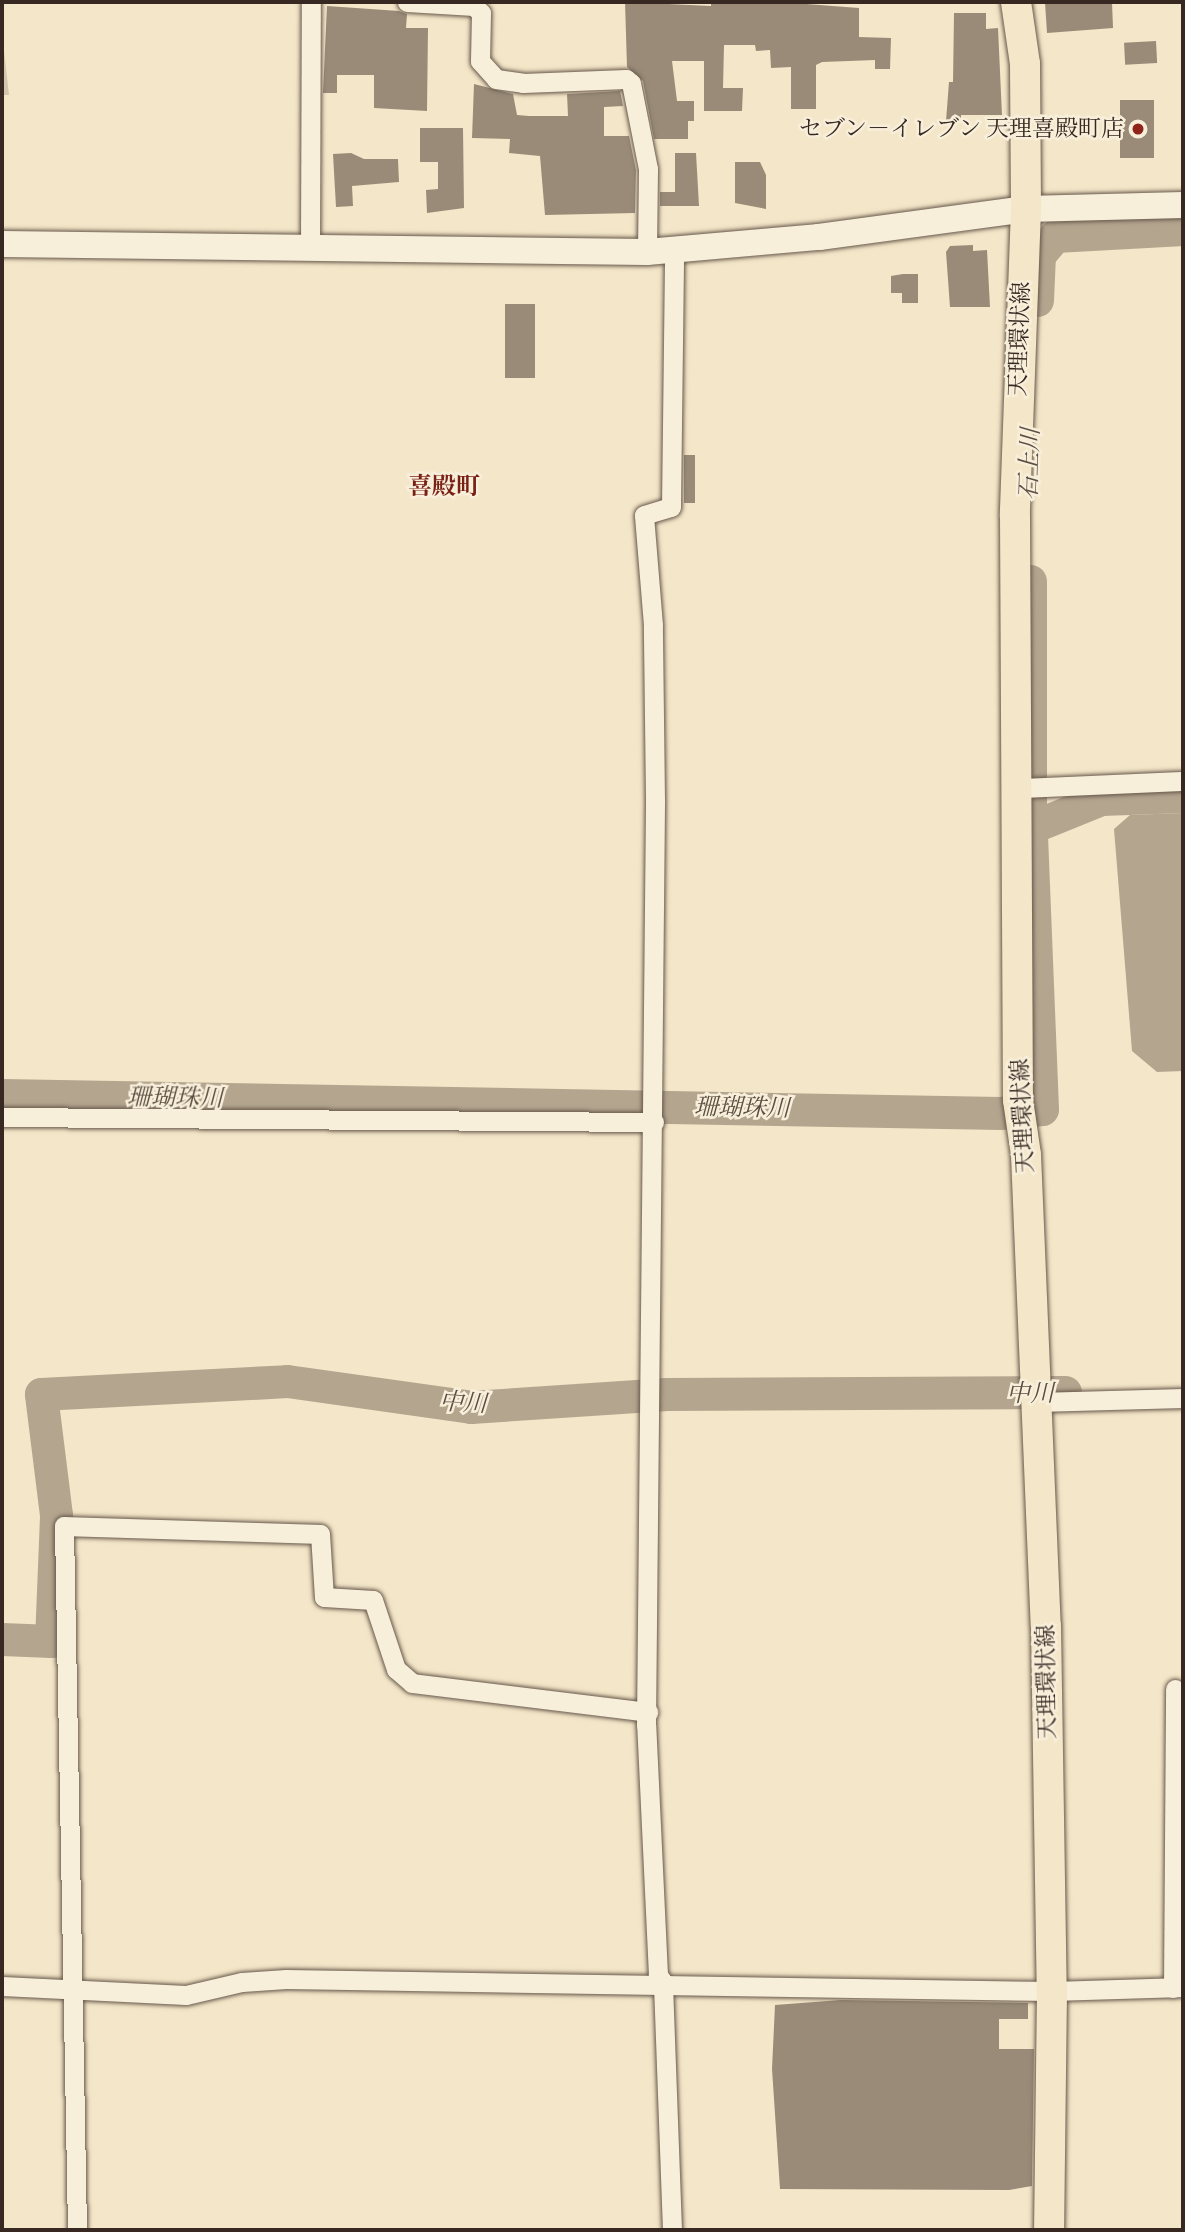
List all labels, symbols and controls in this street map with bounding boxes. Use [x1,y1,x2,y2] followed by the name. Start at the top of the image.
[797,115,1124,143] place label: セブン－イレブン 天理喜殿町店
[1130,121,1146,137] marker: セブン－イレブン 天理喜殿町店
[1004,281,1036,397] street label: 天理環状線
[1014,428,1046,500] water label: 石上川
[408,473,480,501] district label: 喜殿町
[1006,1058,1040,1174] street label: 天理環状線
[127,1083,223,1113] water label: 珊瑚珠川
[694,1093,790,1123] water label: 珊瑚珠川
[1006,1379,1054,1409] water label: 中川
[438,1387,488,1419] water label: 中川
[1032,1624,1062,1740] street label: 天理環状線

